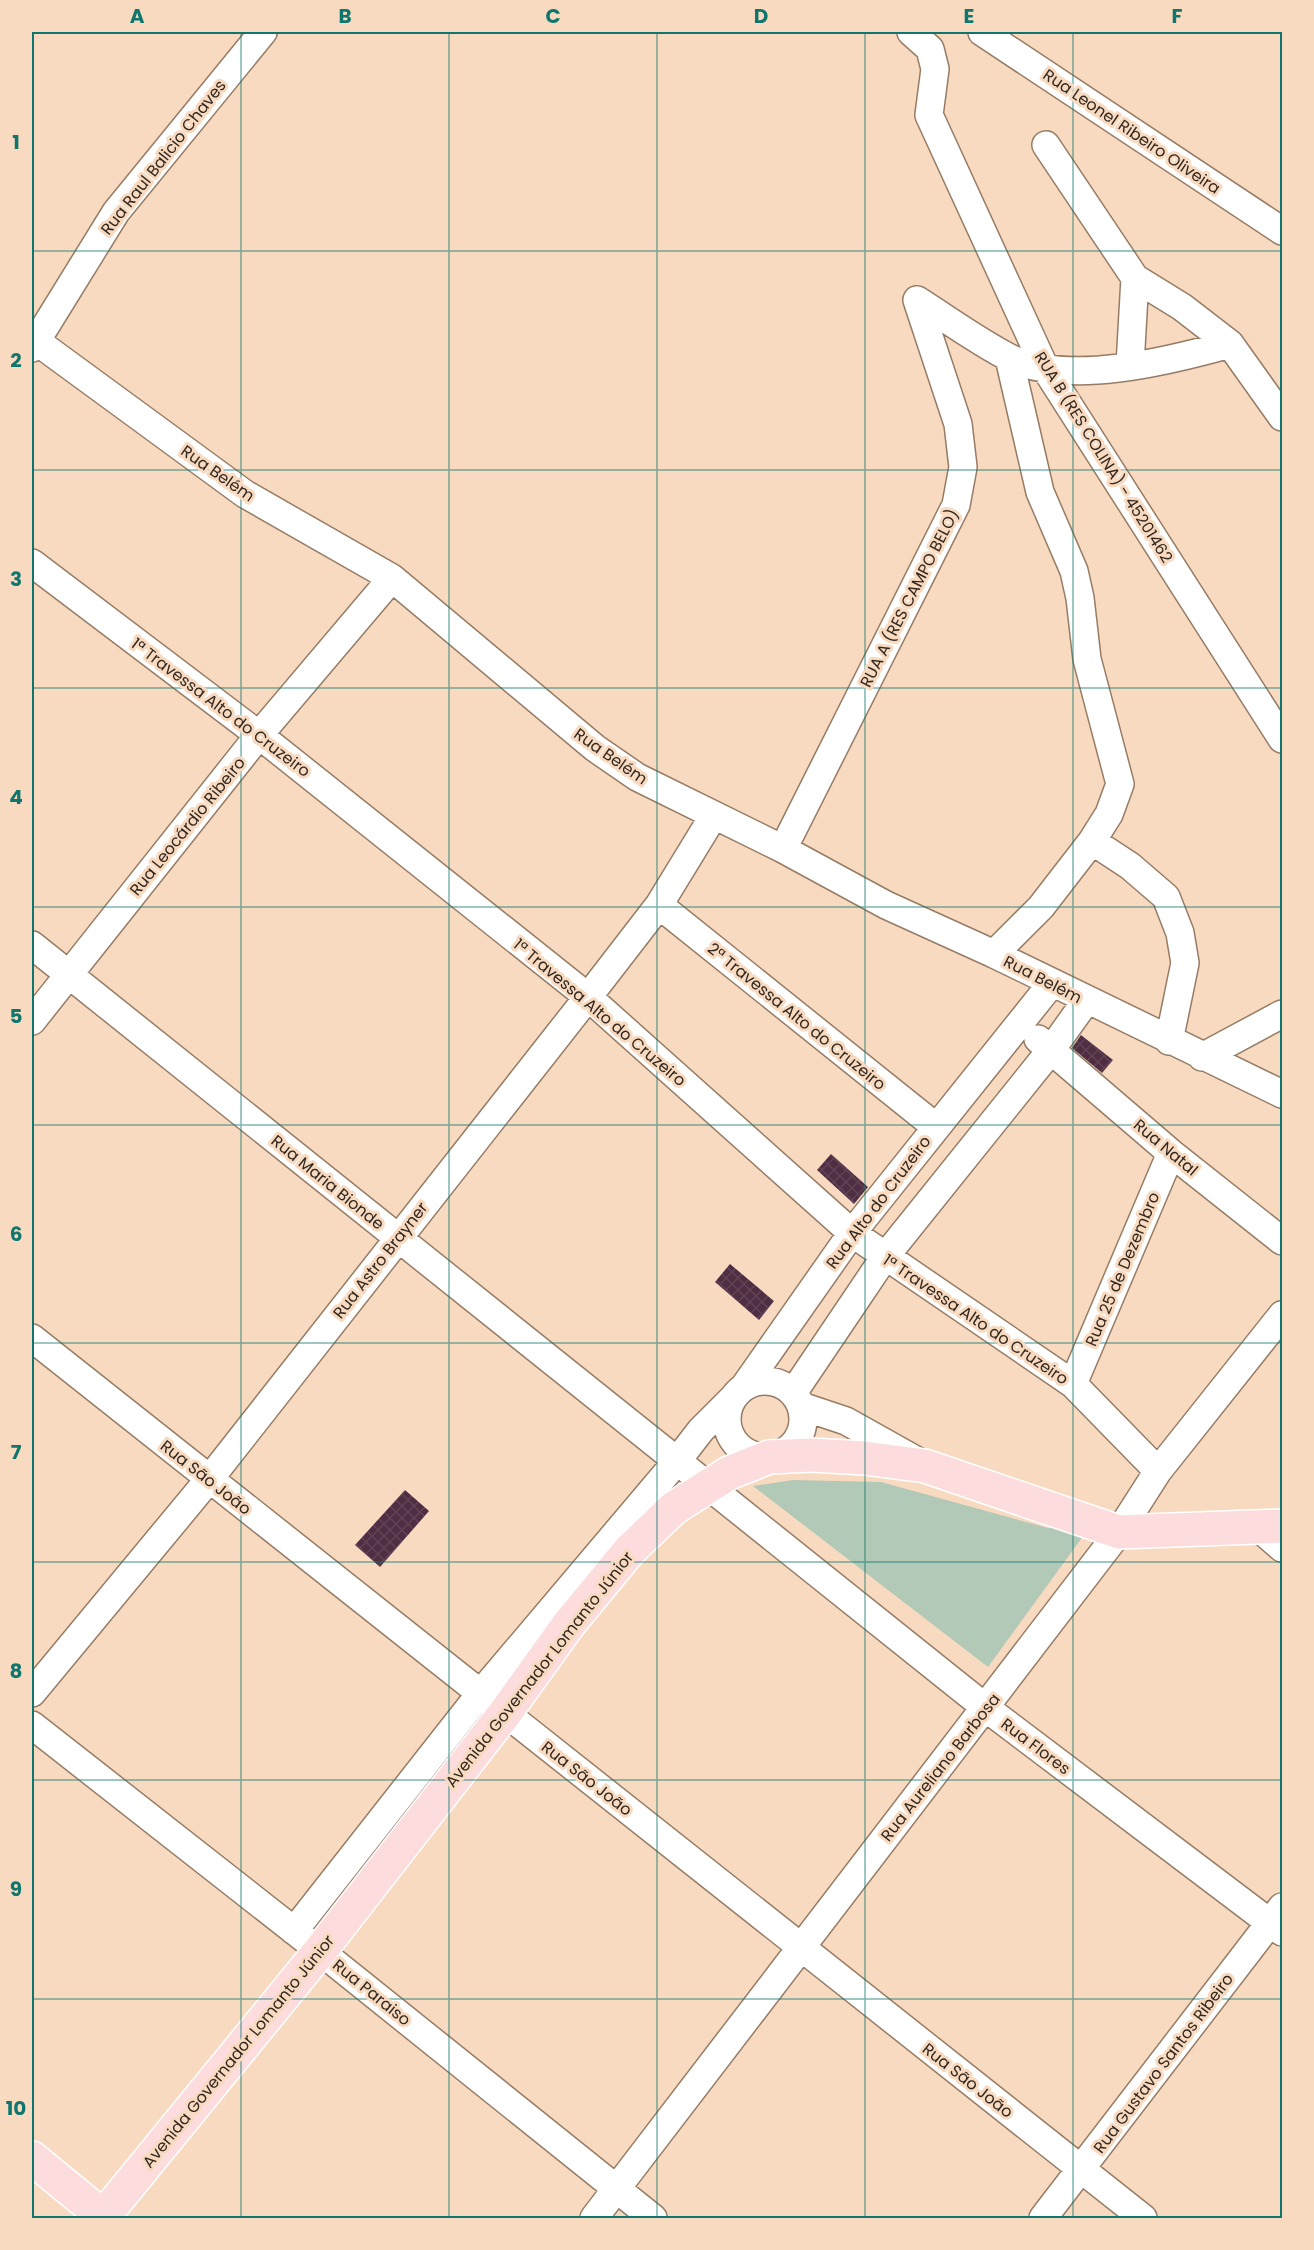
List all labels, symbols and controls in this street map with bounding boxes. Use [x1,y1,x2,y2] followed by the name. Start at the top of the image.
[130,2,145,30] text: A
[338,2,352,30] text: B
[545,2,561,30] text: C
[754,2,768,30] text: D
[964,2,974,30] text: E
[1172,2,1183,30] text: F
[1038,63,1225,199] street label: Rua Leonel Ribeiro Oliveira
[95,75,231,240] street label: Rua Raul Balicio Chaves
[12,128,20,156] text: 1
[10,346,22,374] text: 2
[1029,347,1178,567] street label: RUA B (RES COLINA) - 45201462
[176,440,259,507] street label: Rua Belém
[854,505,964,691] street label: RUA A (RES CAMPO BELO)
[10,565,22,593] text: 3
[126,632,315,782] street label: 1ª Travessa Alto do Cruzeiro
[569,723,652,790] street label: Rua Belém
[124,752,251,901] street label: Rua Leocárdio Ribeiro
[9,783,23,811] text: 4
[508,933,691,1092] street label: 1ª Travessa Alto do Cruzeiro
[703,937,891,1096] street label: 2ª Travessa Alto do Cruzeiro
[1000,950,1086,1009] street label: Rua Belém
[10,1002,23,1030] text: 5
[1129,1114,1203,1181] street label: Rua Natal
[266,1130,389,1235] street label: Rua Maria Bionde
[821,1131,936,1274] street label: Rua Alto do Cruzeiro
[1080,1189,1165,1350] street label: Rua 25 de Dezembro
[328,1197,433,1323] street label: Rua Astro Brayner
[10,1220,22,1248] text: 6
[879,1249,1073,1390] street label: 1ª Travessa Alto do Cruzeiro
[155,1435,256,1520] street label: Rua São João
[11,1438,22,1466] text: 7
[440,1546,639,1792] street label: Avenida Governador Lomanto Júnior
[10,1657,22,1685] text: 8
[875,1688,1006,1846] street label: Rua Aureliano Barbosa
[996,1713,1075,1780] street label: Rua Flores
[536,1736,637,1821] street label: Rua São João
[10,1875,22,1903] text: 9
[137,1930,340,2173] street label: Avenida Governador Lomanto Júnior
[328,1954,416,2031] street label: Rua Paraiso
[1088,1969,1239,2158] street label: Rua Gustavo Santos Ribeiro
[917,2038,1018,2123] street label: Rua São João
[6,2094,26,2122] text: 10

